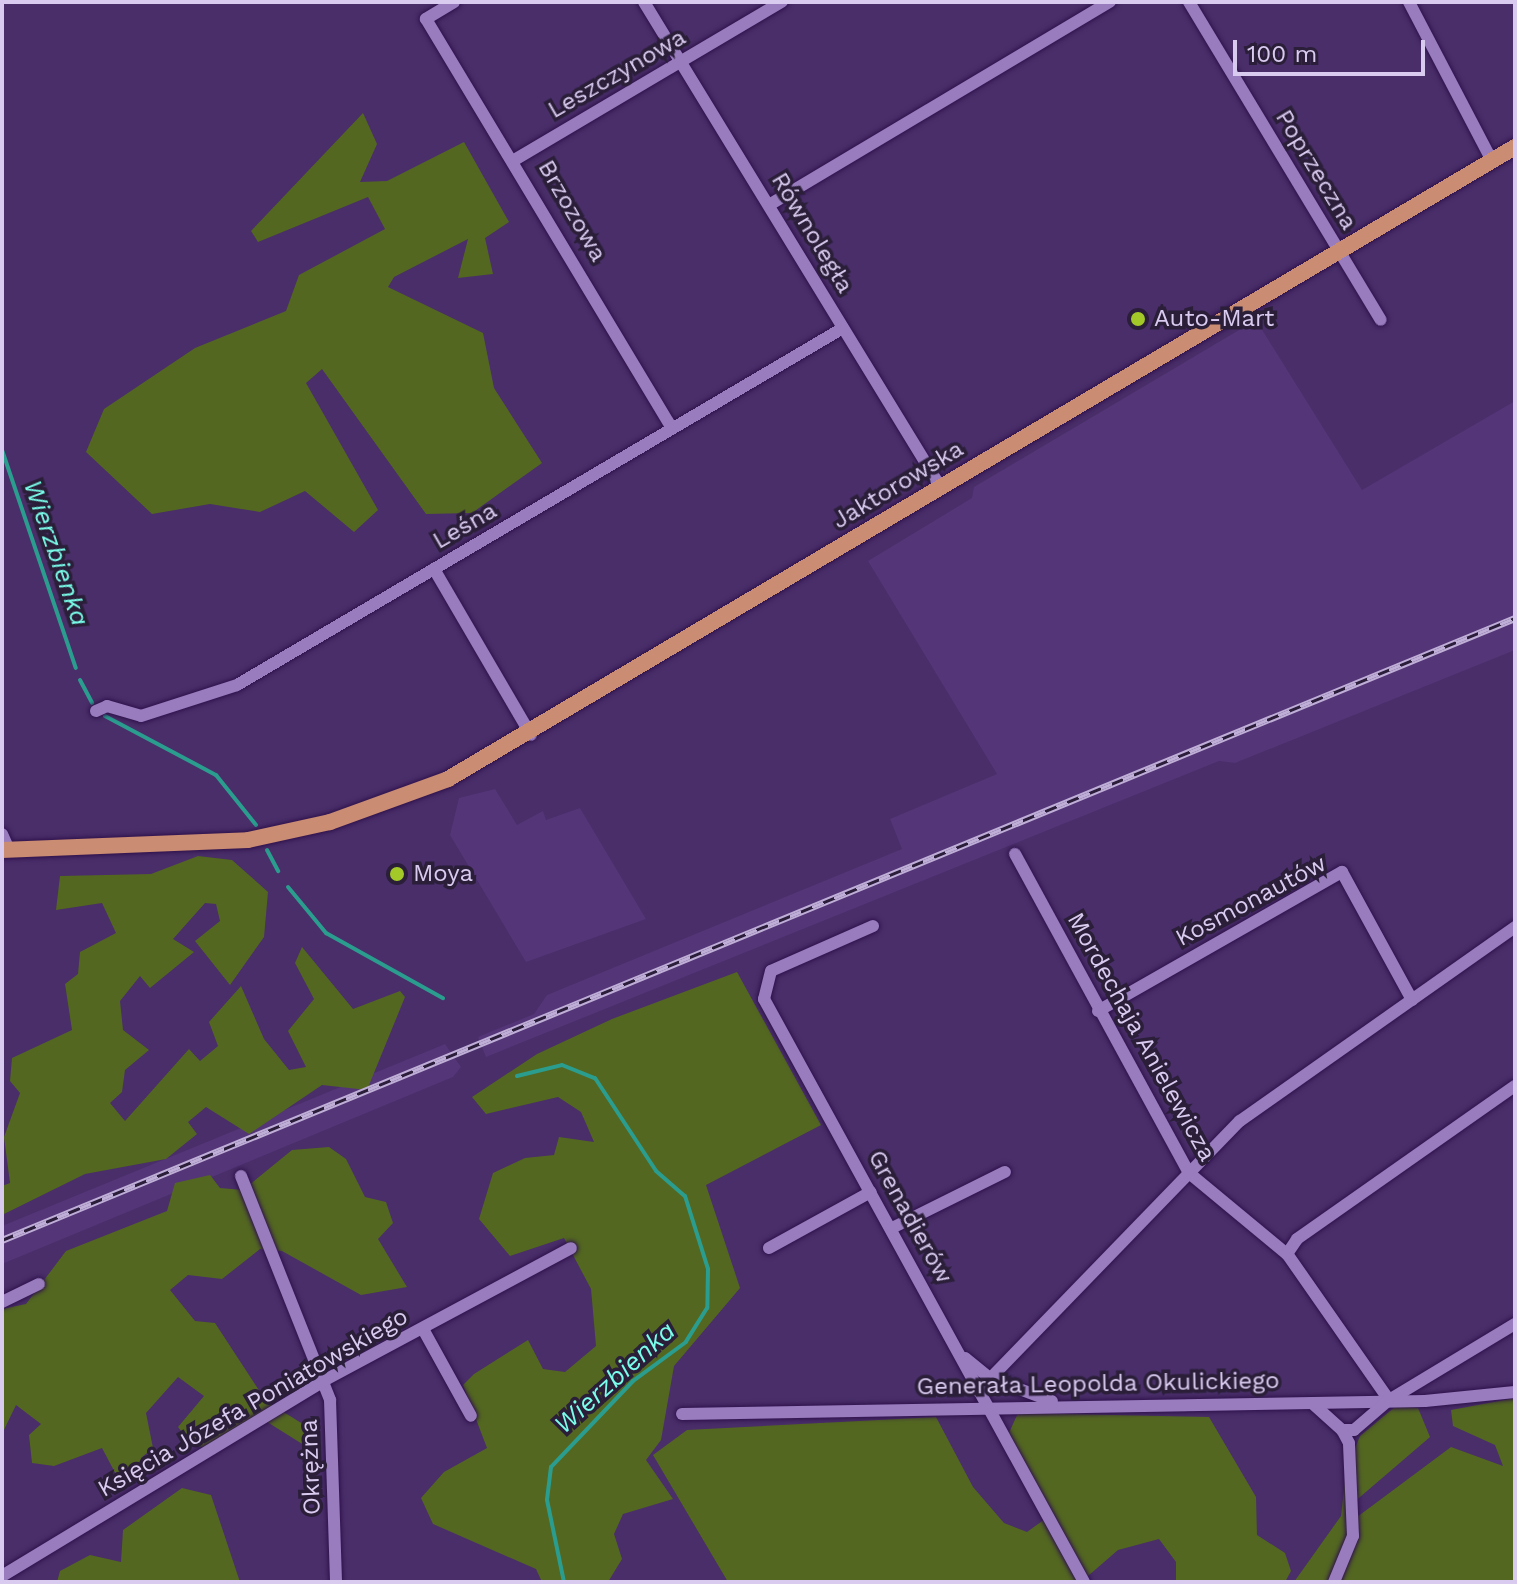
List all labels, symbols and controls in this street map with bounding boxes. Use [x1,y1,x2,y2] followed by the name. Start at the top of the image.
[543,23,691,125] street label: Leszczynowa
[1237,24,1429,74] scale bar
[1247,40,1317,68] text: 100 m
[1269,105,1363,235] street label: Poprzeczna
[531,155,613,267] street label: Brzozowa
[765,168,859,298] street label: Równoległa
[1154,305,1274,333] place label: Auto-Mart
[1129,310,1147,328] marker: Auto-Mart
[827,435,969,535] street label: Jaktorowska
[16,476,96,630] water label: Wierzbienka
[428,496,502,556] street label: Leśna
[1171,849,1331,953] street label: Kosmonautów
[413,860,473,888] place label: Moya
[388,865,406,883] marker: Moya
[1060,907,1222,1167] street label: Mordechaja Anielewicza
[862,1145,958,1289] street label: Grenadierów
[92,1302,414,1504] street label: Księcia Józefa Poniatowskiego
[548,1315,682,1441] water label: Wierzbienka
[916,1366,1280,1402] street label: Generała Leopolda Okulickiego
[295,1419,327,1515] street label: Okrężna

